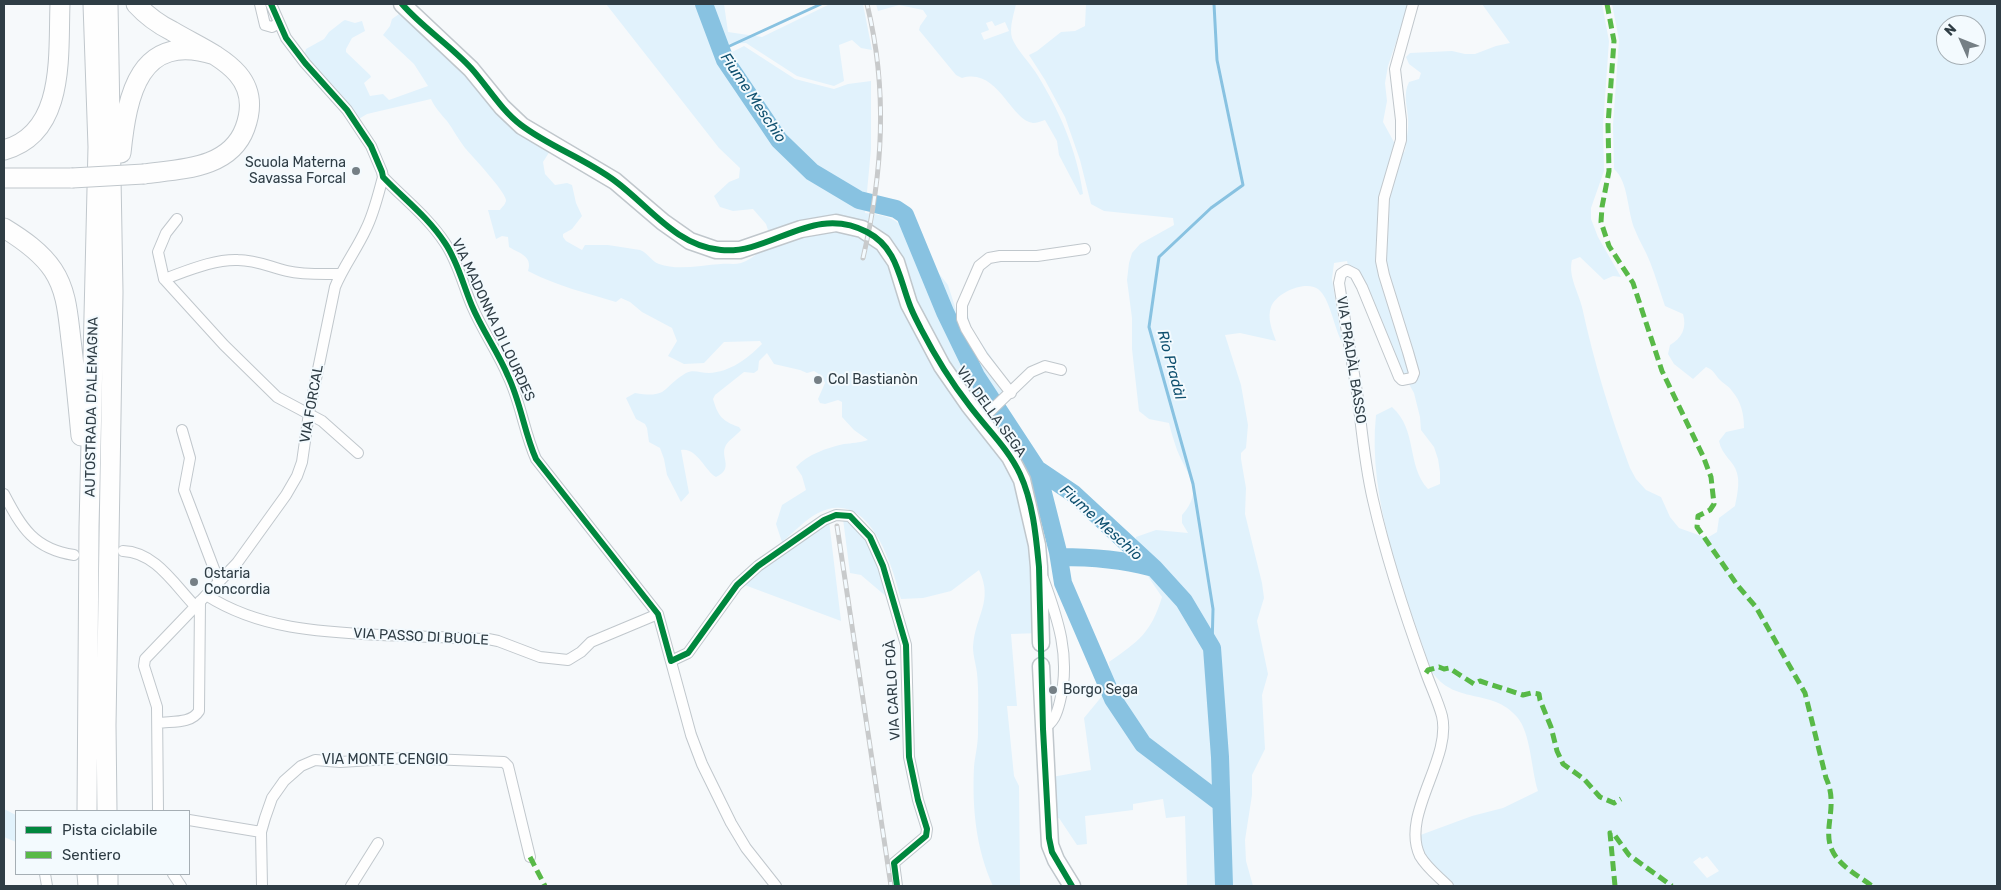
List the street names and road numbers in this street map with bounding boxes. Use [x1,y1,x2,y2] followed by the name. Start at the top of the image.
[448,236,538,404] street label: VIA MADONNA DI LOURDES
[1333,295,1369,425] street label: VIA PRADÀL BASSO
[82,317,102,497] street label: AUTOSTRADA D'ALEMAGNA
[952,363,1030,461] street label: VIA DELLA SEGA
[297,364,327,444] street label: VIA FORCAL
[353,625,489,649] street label: VIA PASSO DI BUOLE
[882,639,904,741] street label: VIA CARLO FOÀ
[322,752,448,768] street label: VIA MONTE CENGIO

